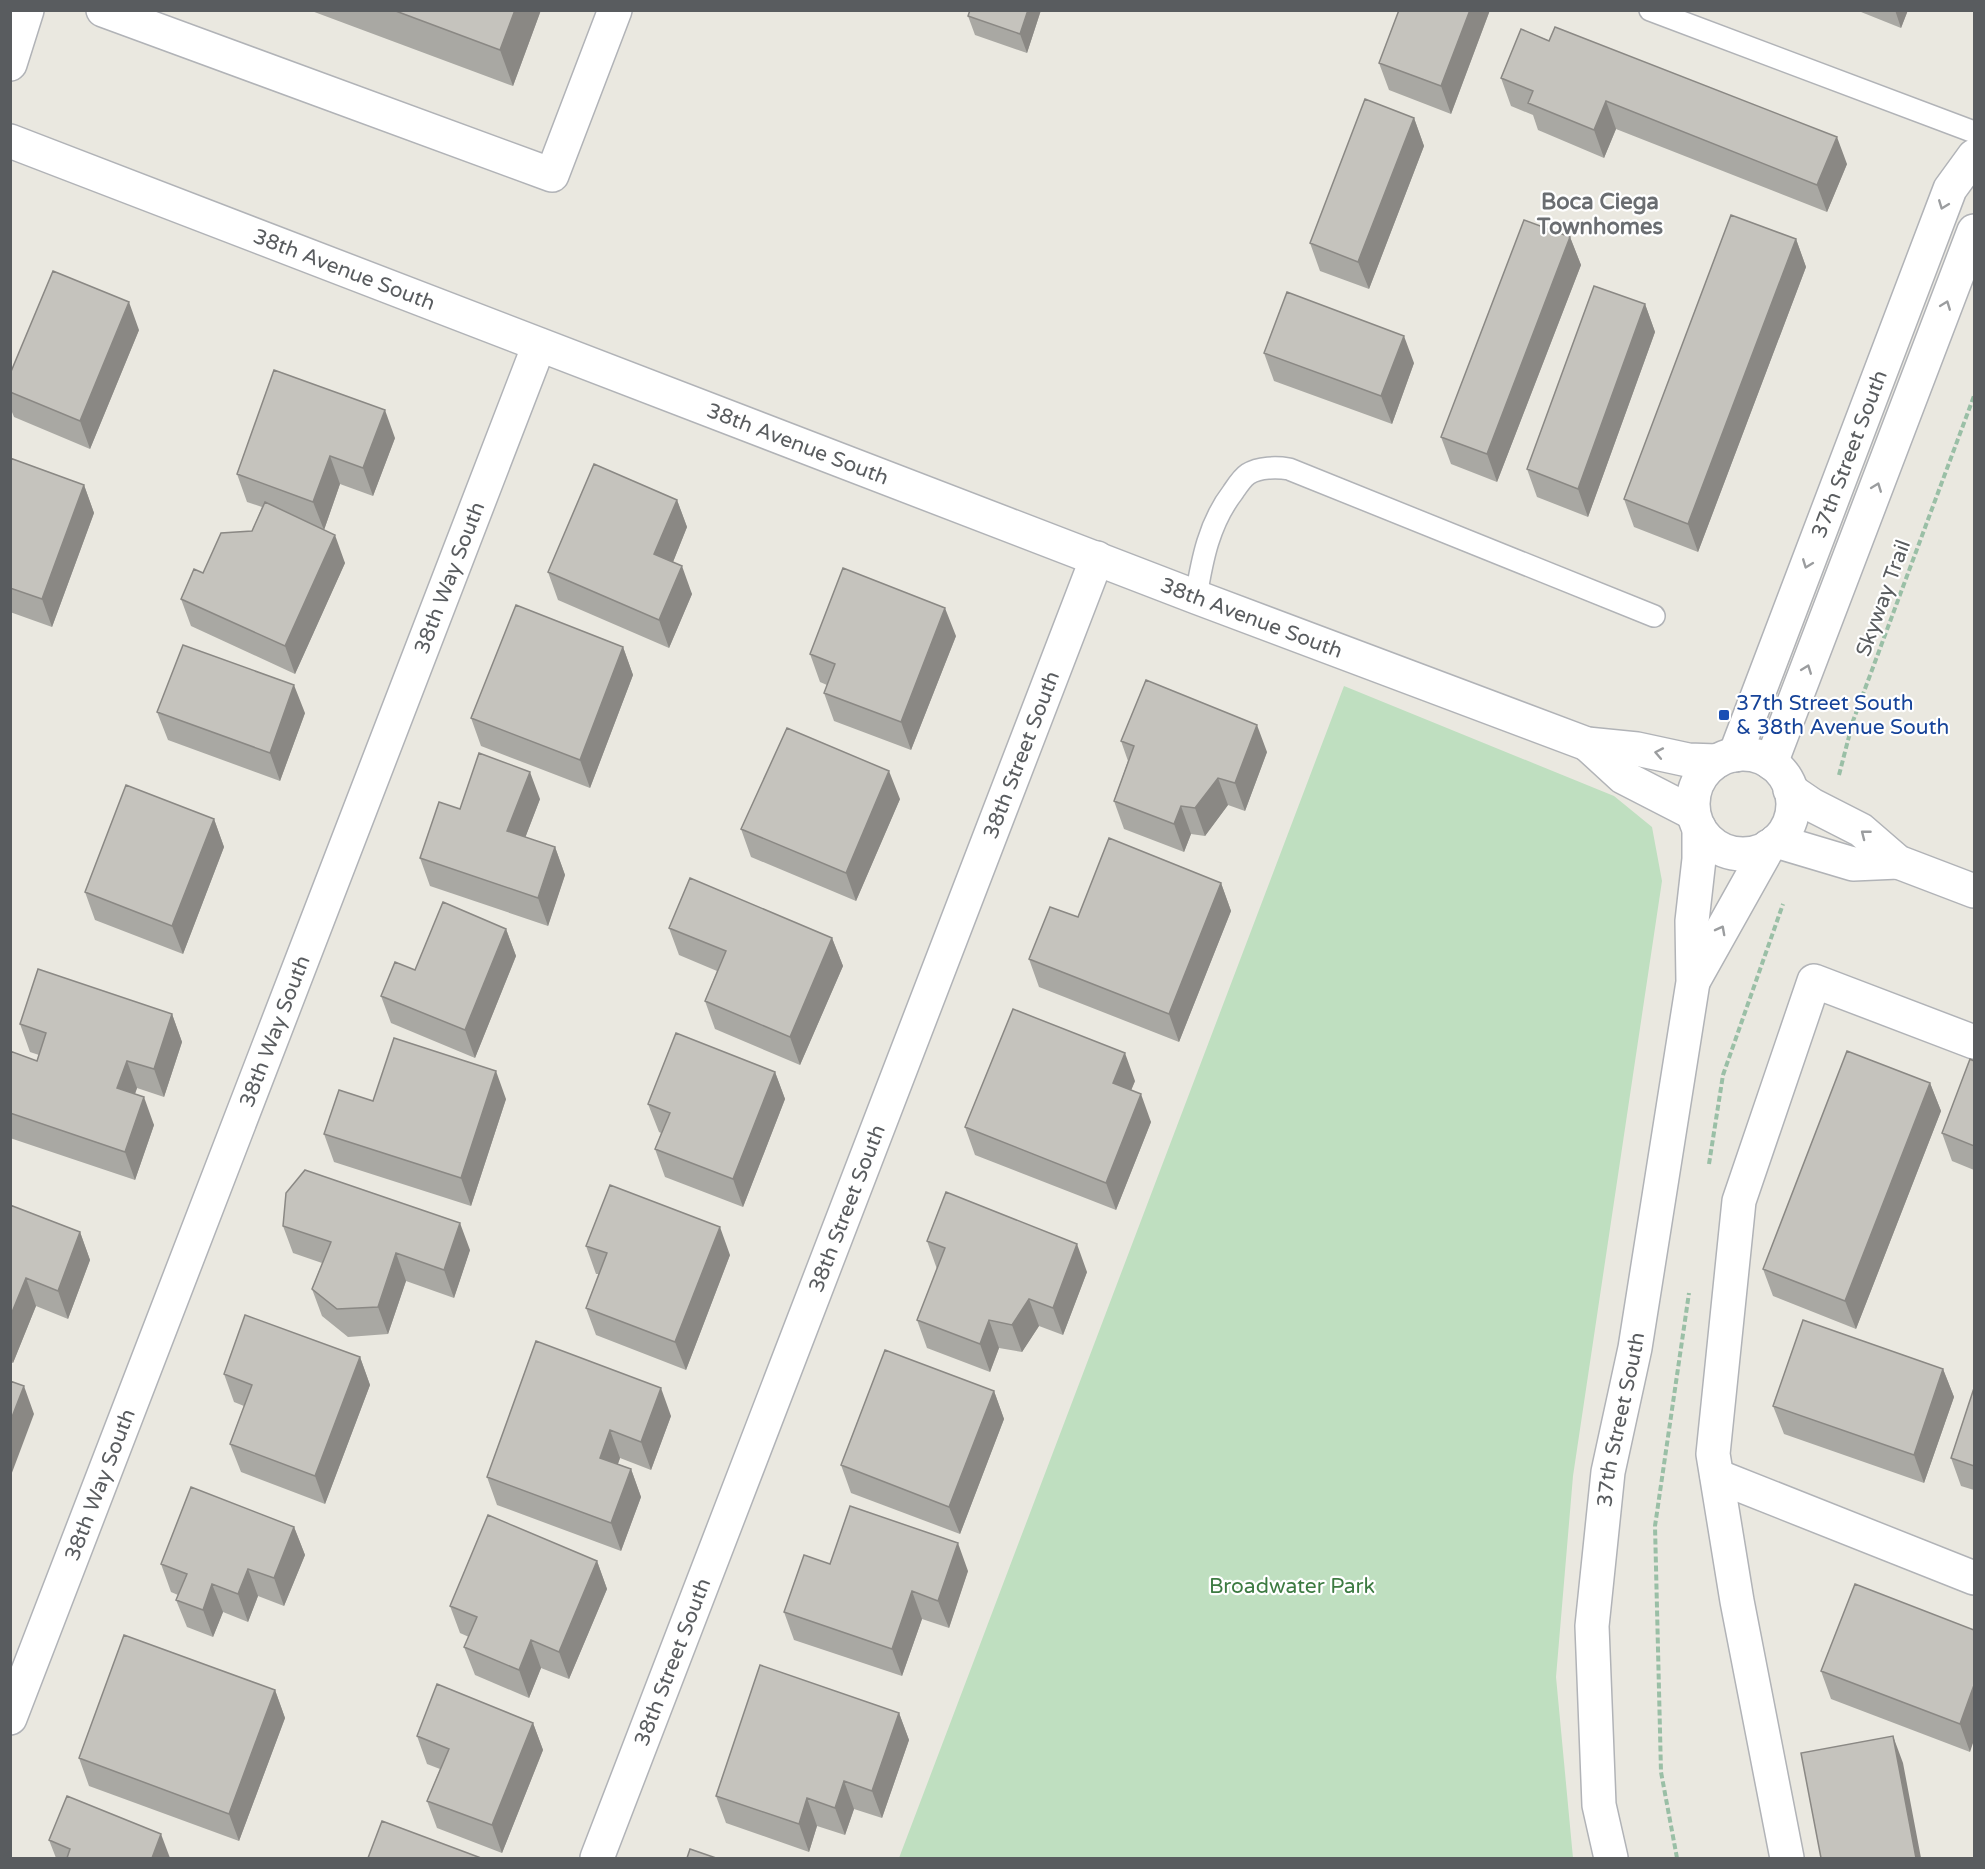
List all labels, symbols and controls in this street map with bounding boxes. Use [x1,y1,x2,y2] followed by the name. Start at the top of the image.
[1536,189,1663,240] district label: Boca Ciega Townhomes
[1938,199,1951,210] one-way arrow
[250,224,438,316] street label: 38th Avenue South
[1939,300,1952,310] one-way arrow
[1807,367,1893,542] street label: 37th Street South
[703,398,892,491] street label: 38th Avenue South
[1869,482,1882,493] one-way arrow
[409,498,490,657] street label: 38th Way South
[1851,536,1916,660] street label: Skyway Trail
[1802,558,1815,569] one-way arrow
[1157,573,1346,664] street label: 38th Avenue South
[1800,664,1812,675] one-way arrow
[978,668,1065,842] street label: 38th Street South
[1736,691,1949,740] place label: 37th Street South & 38th Avenue South
[1717,708,1731,722] marker: 37th Street South & 38th Avenue South
[1654,747,1664,760] one-way arrow
[1861,831,1872,842] one-way arrow
[1714,926,1725,936] one-way arrow
[235,952,316,1111] street label: 38th Way South
[804,1121,891,1296] street label: 38th Street South
[1592,1331,1650,1508] street label: 37th Street South
[60,1405,141,1564] street label: 38th Way South
[1209,1574,1375,1599] park label: Broadwater Park
[629,1575,716,1750] street label: 38th Street South

